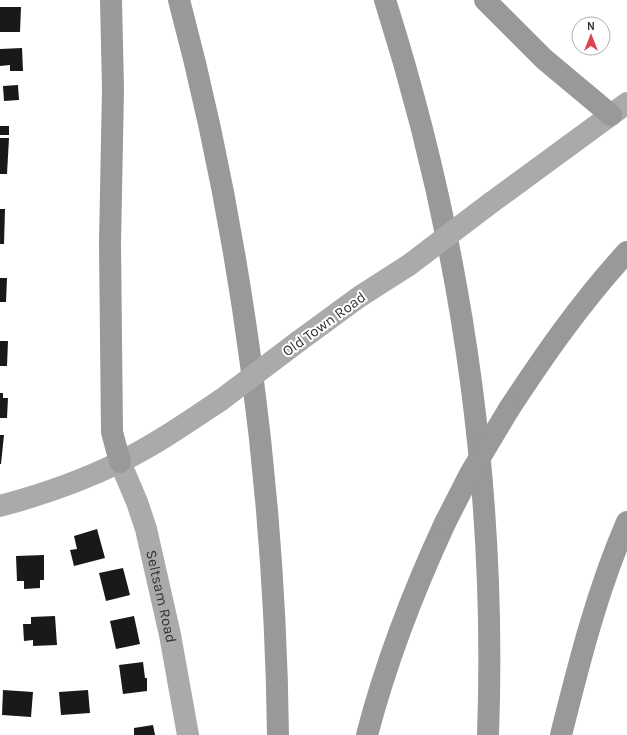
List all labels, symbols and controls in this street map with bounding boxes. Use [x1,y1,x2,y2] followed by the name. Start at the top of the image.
[571,16,611,56] north arrow
[587,20,595,33] text: N
[279,288,369,360] street label: Old Town Road
[142,548,180,644] street label: Seltsam Road

